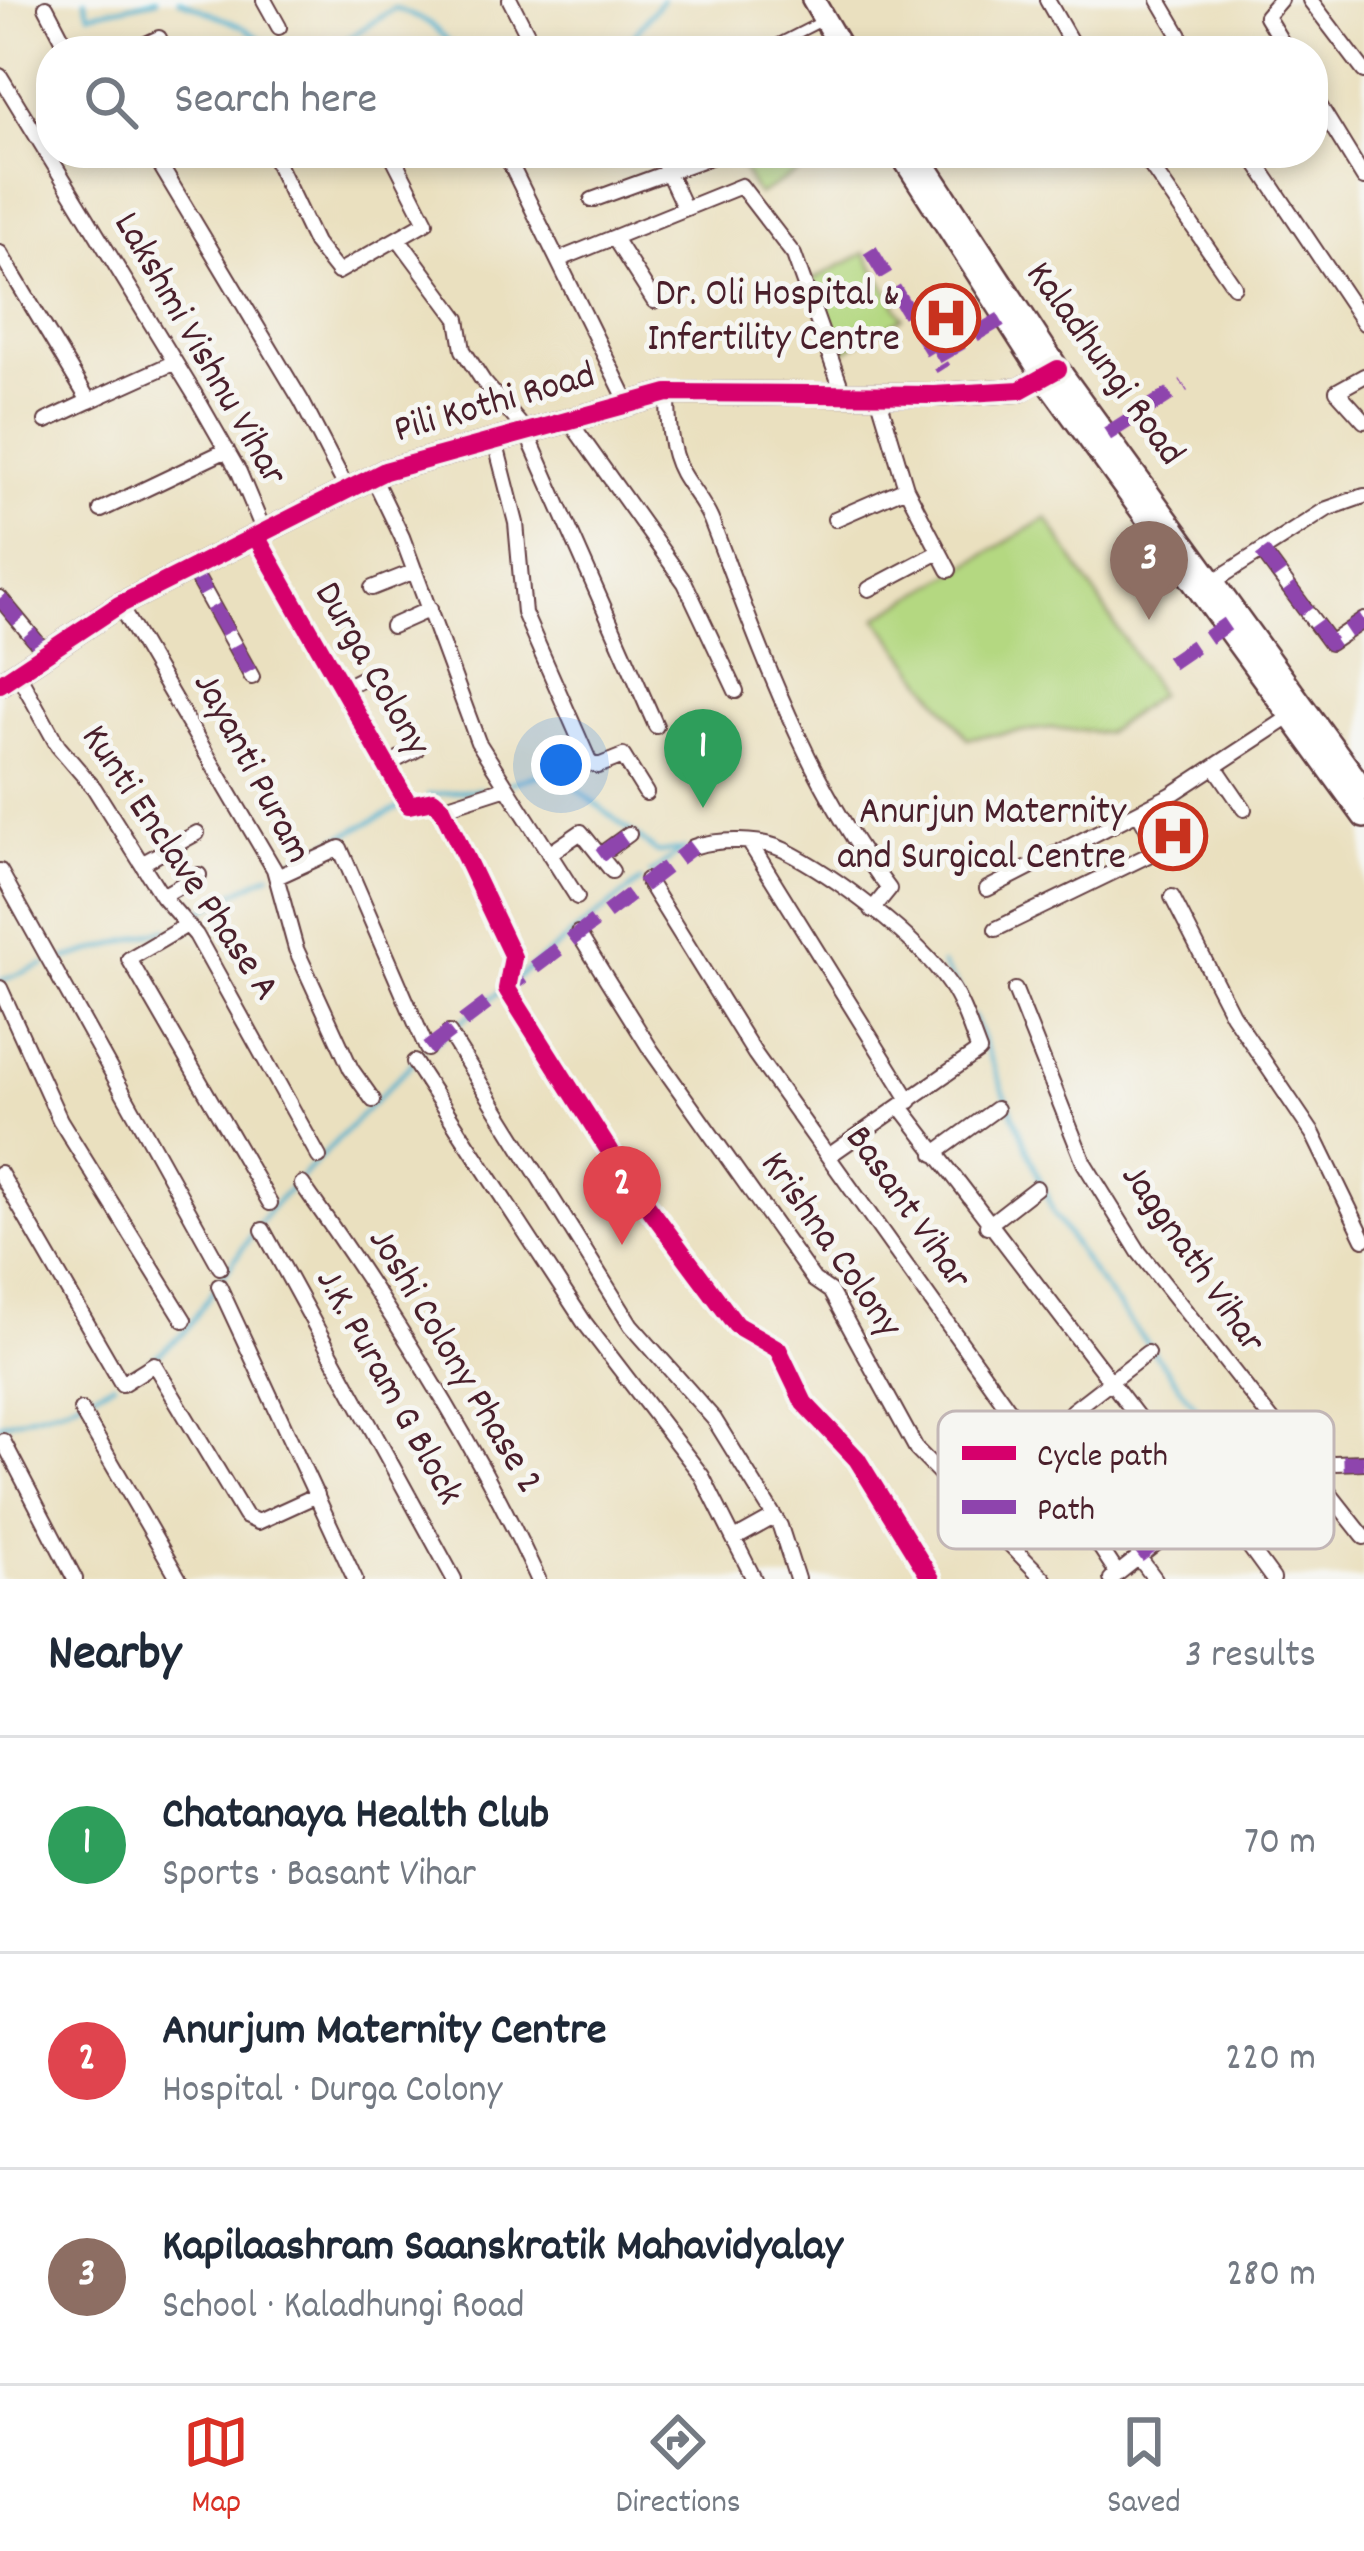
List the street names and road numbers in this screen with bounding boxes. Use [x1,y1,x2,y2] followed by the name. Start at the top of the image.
[97,203,299,498] street label: Lakshmi Vishnu Vihar
[1010,251,1196,479] street label: Kaladhungi Road
[388,350,602,460] street label: Pili Kothi Road
[298,573,443,768] street label: Durga Colony
[177,664,323,874] street label: Jayanti Puram
[65,715,291,1013] street label: Kunti Enclave Phase A
[829,1116,983,1303] street label: Basant Vihar
[744,1142,914,1351] street label: Krishna Colony
[1105,1154,1277,1367] street label: Jaggnath Vihar
[352,1219,554,1505] street label: Joshi Colony Phase 2
[299,1260,475,1516] street label: J.K. Puram G Block

